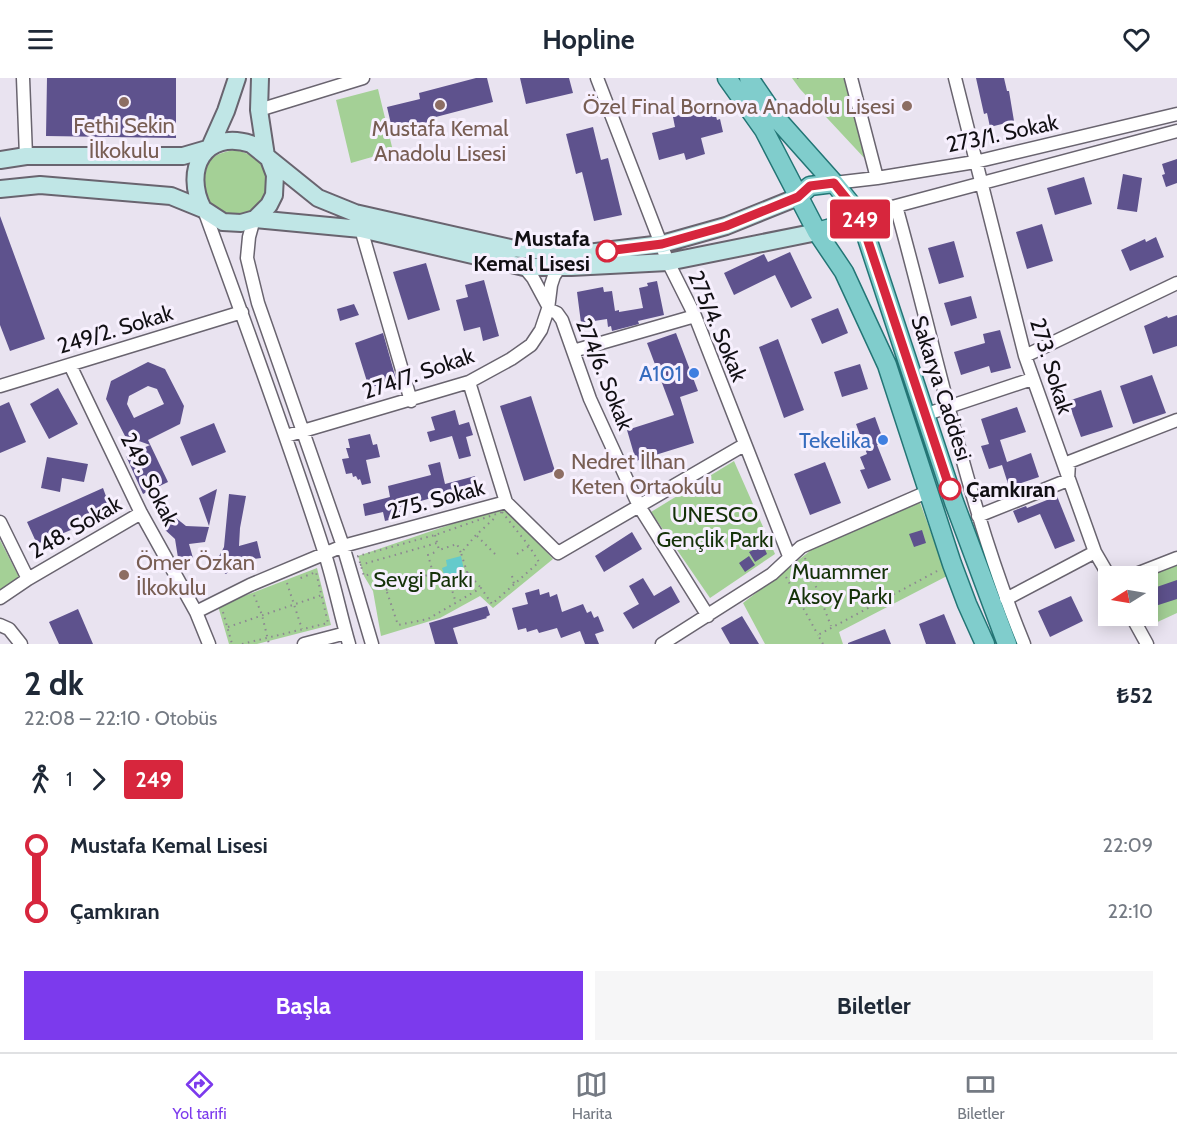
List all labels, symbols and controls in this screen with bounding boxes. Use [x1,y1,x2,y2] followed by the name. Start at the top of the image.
[24,23,57,56] icon: menu
[542,23,635,56] text: Hopline
[1120,23,1153,56] icon: heart
[583,93,895,120] place label: Özel Final Bornova Anadolu Lisesi
[117,95,131,109] marker: Fethi Sekin İlkokulu
[433,98,447,112] marker: Mustafa Kemal Anadolu Lisesi
[900,99,914,113] marker: Özel Final Bornova Anadolu Lisesi
[944,108,1061,158] street label: 273/1. Sokak
[73,112,175,164] place label: Fethi Sekin İlkokulu
[372,115,509,167] place label: Mustafa Kemal Anadolu Lisesi
[826,200,894,238] line badge: 249
[842,207,878,232] text: 249
[473,225,590,277] place label: Mustafa Kemal Lisesi
[596,240,618,262] marker: Mustafa Kemal Lisesi
[682,267,753,386] street label: 275/4. Sokak
[54,299,176,360] street label: 249/2. Sokak
[905,312,978,464] street label: Sakarya Caddesi
[570,314,639,434] street label: 274/6. Sokak
[1024,315,1079,418] street label: 273. Sokak
[359,342,478,405] street label: 274/7. Sokak
[639,360,682,387] place label: A101
[687,366,701,380] marker: A101
[799,427,871,454] place label: Tekelika
[115,428,185,530] street label: 249. Sokak
[876,433,890,447] marker: Tekelika
[571,448,722,500] place label: Nedret İlhan Keten Ortaokulu
[552,467,566,481] marker: Nedret İlhan Keten Ortaokulu
[385,474,488,525] street label: 275. Sokak
[966,476,1056,503] place label: Çamkıran
[939,478,961,500] marker: Çamkıran
[24,490,126,565] street label: 248. Sokak
[656,501,774,553] park label: UNESCO Gençlik Parkı
[136,549,255,601] place label: Ömer Özkan İlkokulu
[788,558,892,610] park label: Muammer Aksoy Parkı
[373,566,473,593] park label: Sevgi Parkı
[1098,566,1158,626] north arrow
[1098,566,1158,626] map controls
[117,568,131,582] marker: Ömer Özkan İlkokulu
[24,663,84,703] text: 2 dk
[1116,682,1153,709] text: ₺52
[24,706,217,730] text: 22:08 – 22:10 · Otobüs
[24,763,57,796] icon: walk
[82,763,115,796] icon: forward
[66,767,73,791] text: 1
[136,767,171,792] text: 249
[70,832,268,859] text: Mustafa Kemal Lisesi
[1103,833,1153,857] text: 22:09
[70,898,160,925] text: Çamkıran
[1107,899,1153,923] text: 22:10
[24,971,583,1040] button: Başla
[595,971,1153,1040] button: Biletler
[173,1068,227,1123] tab: Yol tarifi
[572,1068,612,1123] tab: Harita
[957,1068,1004,1123] tab: Biletler

